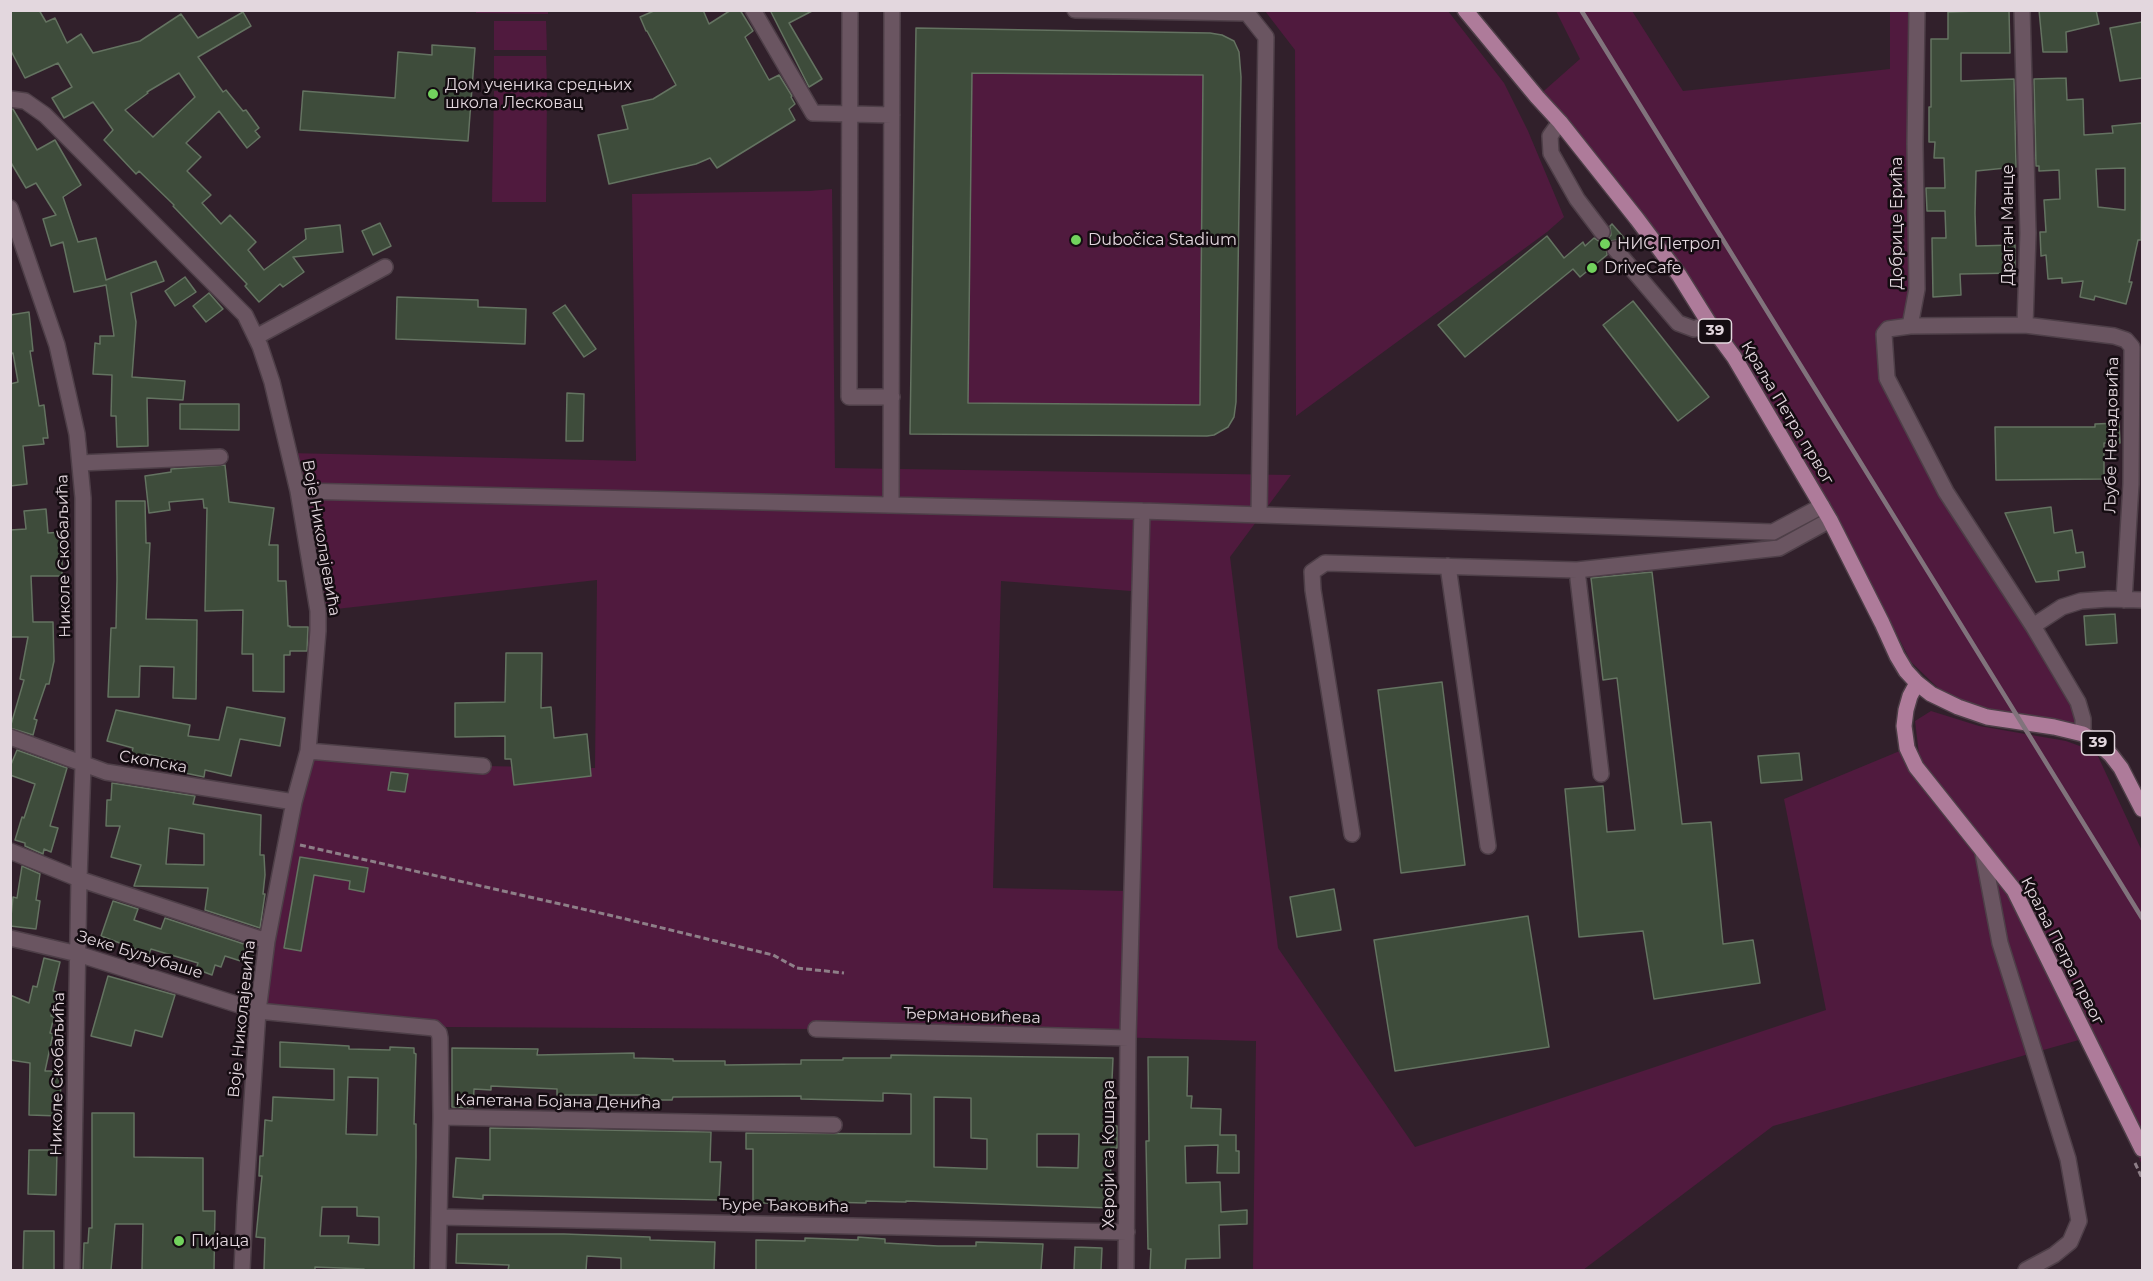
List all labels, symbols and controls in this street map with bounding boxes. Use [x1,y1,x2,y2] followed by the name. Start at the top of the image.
[445,75,632,113] place label: Дом ученика средњих школа Лесковац
[426,87,440,101] marker: Дом ученика средњих школа Лесковац
[1887,157,1907,289] street label: Добрице Ерића
[1998,164,2018,286] street label: Драган Манце
[1088,230,1237,250] place label: Dubočica Stadium
[1069,233,1083,247] marker: Dubočica Stadium
[1617,234,1720,254] place label: НИС Петрол
[1598,237,1612,251] marker: НИС Петрол
[1604,258,1682,278] place label: DriveCafe
[1585,261,1599,275] marker: DriveCafe
[1698,319,1732,343] road number: 39
[1737,338,1837,488] street label: Краља Петра првог
[2101,357,2123,513] street label: Љубе Ненадовића
[298,458,344,618] street label: Воје Николајевића
[53,474,75,638] street label: Николе Скобаљића
[2082,731,2114,755] road number: 39
[117,747,189,777] street label: Скопска
[2016,874,2108,1028] street label: Краља Петра првог
[75,927,205,983] street label: Зеке Буљубаше
[224,939,260,1099] street label: Воје Николајевића
[47,992,69,1156] street label: Николе Скобаљића
[903,1004,1041,1028] street label: Ђермановићева
[1099,1080,1119,1228] street label: Хероји са Кошара
[455,1091,661,1113] street label: Капетана Бојана Денића
[719,1195,849,1217] street label: Ђуре Ђаковића
[191,1231,249,1251] place label: Пијаца
[172,1234,186,1248] marker: Пијаца

